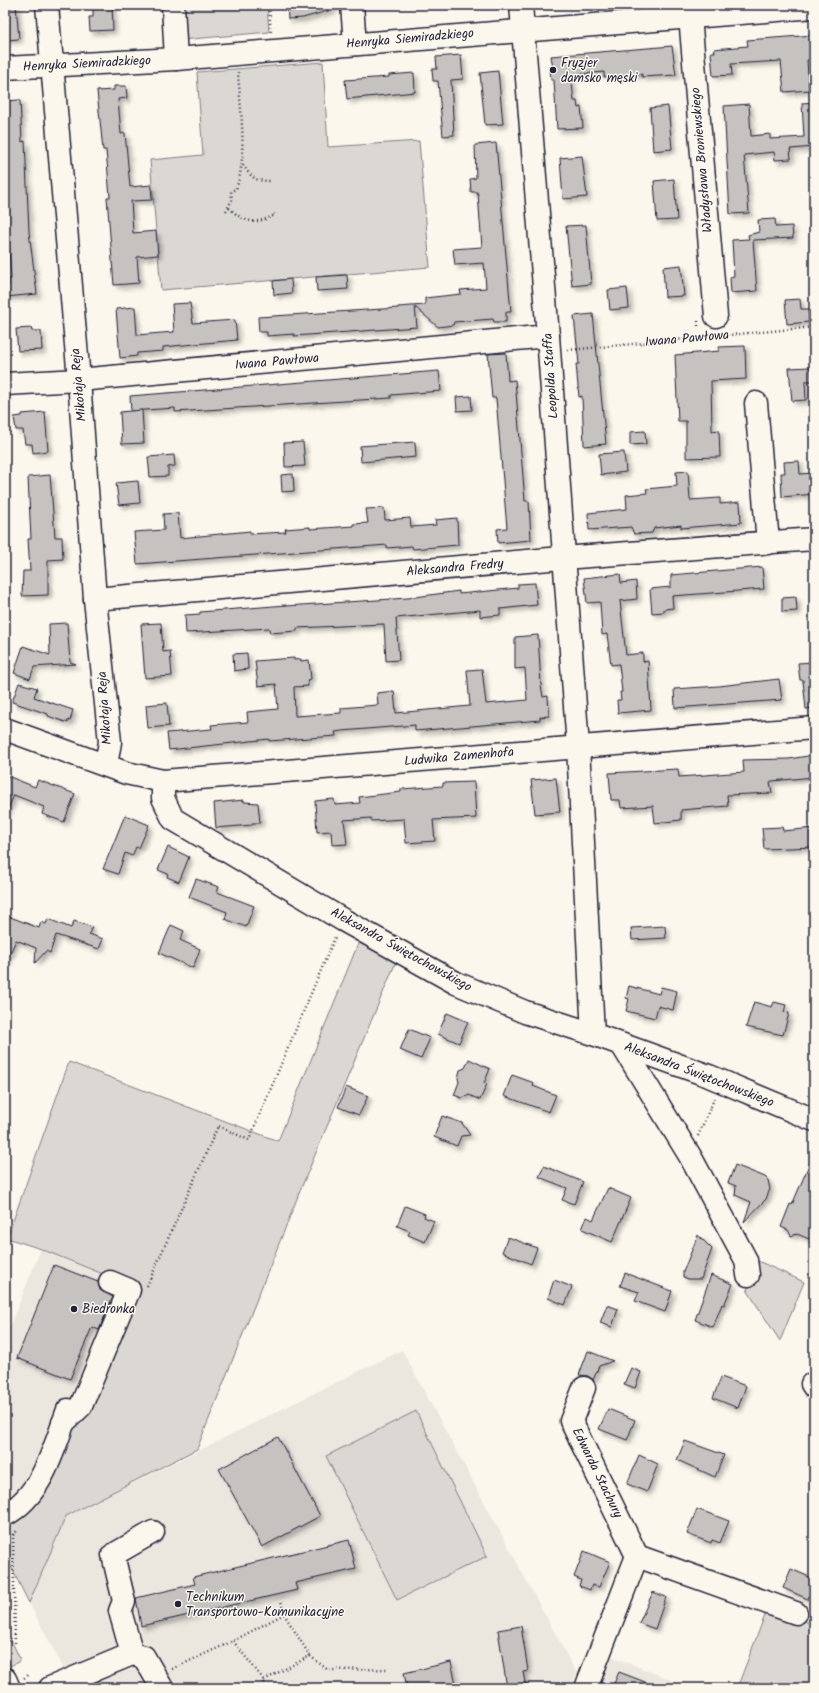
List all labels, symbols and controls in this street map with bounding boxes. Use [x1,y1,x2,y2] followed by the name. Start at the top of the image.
[345,23,475,55] street label: Henryka Siemiradzkiego
[22,50,152,78] street label: Henryka Siemiradzkiego
[561,53,638,89] place label: Fryzjer damsko męski
[548,65,558,75] marker: Fryzjer damsko męski
[685,86,719,233] street label: Władysława Broniewskiego
[644,325,730,353] street label: Iwana Pawłowa
[538,332,564,420] street label: Leopolda Staffa
[65,347,93,423] street label: Mikołaja Reja
[234,348,320,376] street label: Iwana Pawłowa
[405,553,505,583] street label: Aleksandra Fredry
[92,671,118,745] street label: Mikołaja Reja
[403,742,515,772] street label: Ludwika Zamenhofa
[326,902,476,998] street label: Aleksandra Świętochowskiego
[621,1037,777,1113] street label: Aleksandra Świętochowskiego
[82,1299,135,1320] place label: Biedronka
[69,1304,79,1314] marker: Biedronka
[566,1424,628,1523] street label: Edwarda Stachury
[186,1587,344,1623] place label: Technikum Transportowo-Komunikacyjne
[173,1599,183,1609] marker: Technikum Transportowo-Komunikacyjne

